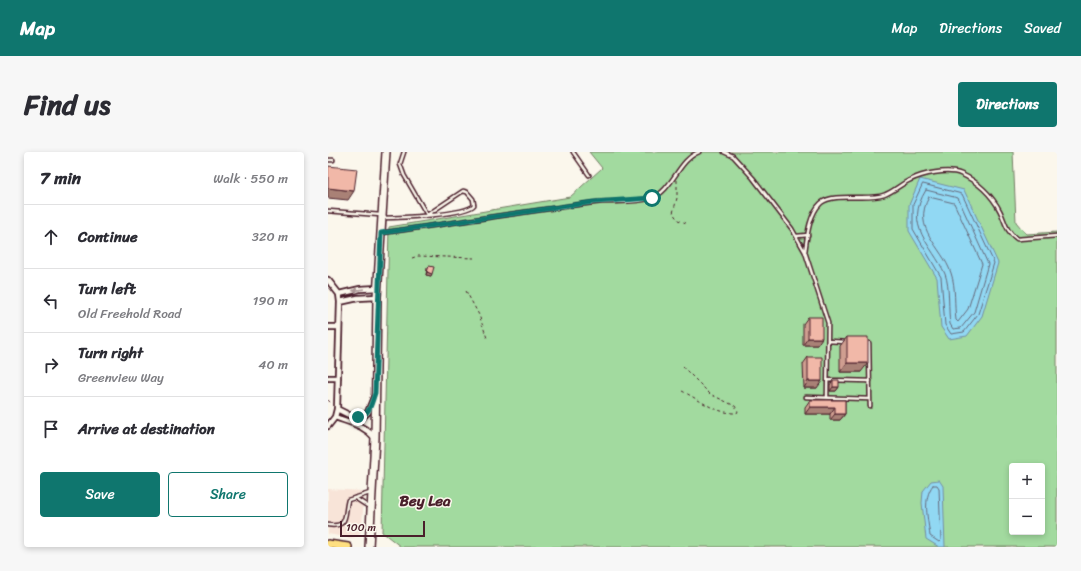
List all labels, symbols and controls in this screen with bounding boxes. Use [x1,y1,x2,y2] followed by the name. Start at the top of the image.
[20,12,55,45] text: Map
[891,16,917,41] text: Map
[939,16,1002,41] text: Directions
[1024,16,1061,41] text: Saved
[24,80,111,129] text: Find us
[958,82,1057,127] button: Directions
[40,163,81,193] text: 7 min
[213,167,288,190] text: Walk · 550 m
[643,189,661,207] route start
[78,224,138,250] text: Continue
[252,225,288,248] text: 320 m
[40,226,62,248] icon: ahead
[78,276,136,302] text: Turn left
[352,287,365,293] one-way arrow
[253,289,288,312] text: 190 m
[40,290,62,312] icon: left
[78,302,181,325] text: Old Freehold Road
[78,340,143,366] text: Turn right
[258,353,288,376] text: 40 m
[40,354,62,376] icon: right
[78,366,164,389] text: Greenview Way
[349,408,367,426] route end
[78,416,215,442] text: Arrive at destination
[40,418,62,440] icon: arrive
[1009,463,1045,535] map controls
[1009,463,1045,499] button: +
[40,472,160,517] button: Save
[168,472,288,517] button: Share
[399,488,451,514] district label: Bey Lea
[1009,499,1045,535] button: −
[346,518,376,537] text: 100 m
[340,519,425,538] scale bar

